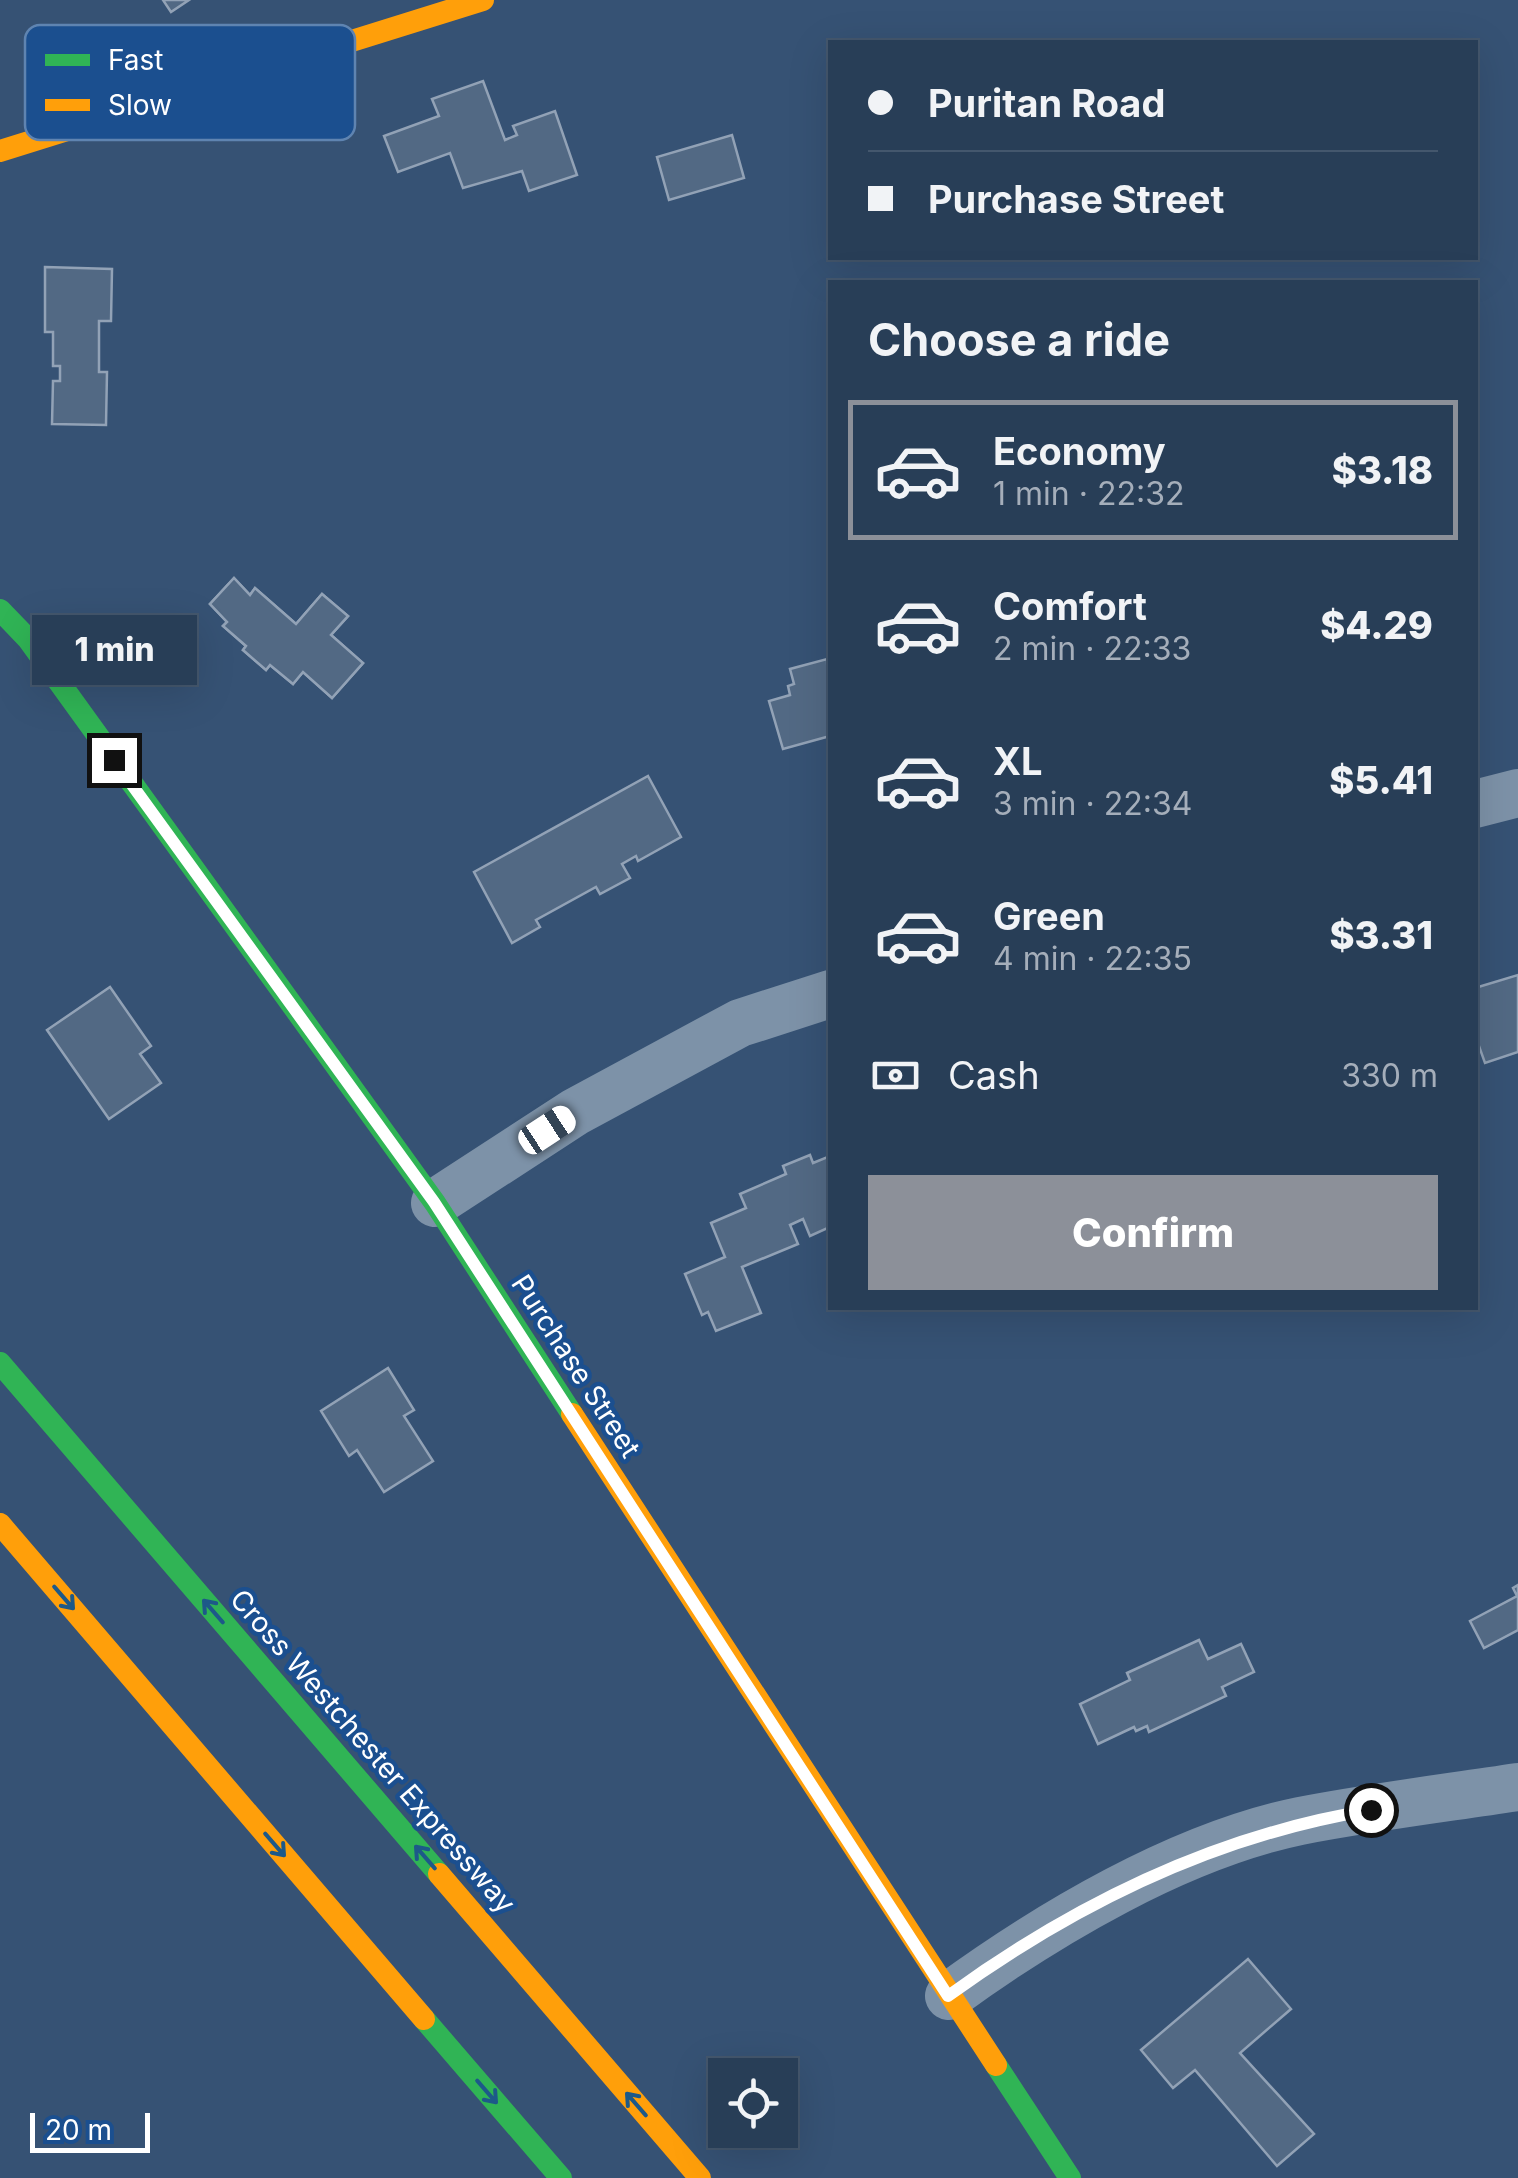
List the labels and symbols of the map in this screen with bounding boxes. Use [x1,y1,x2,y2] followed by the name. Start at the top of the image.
[25,25,355,140] legend
[108,43,164,77] text: Fast
[108,88,172,122] text: Slow
[32,615,196,685] callout: 1 min
[92,738,137,783] route end
[514,1101,580,1159] car
[504,1268,648,1464] street label: Purchase Street
[223,1582,523,1920] street label: Cross Westchester Expressway
[52,1585,74,1611] one-way arrow
[202,1599,225,1624] one-way arrow
[1349,1788,1394,1833] route start
[264,1832,287,1857] one-way arrow
[414,1845,436,1871] one-way arrow
[475,2078,497,2104] one-way arrow
[625,2092,648,2117] one-way arrow
[30,2108,150,2152] scale bar

